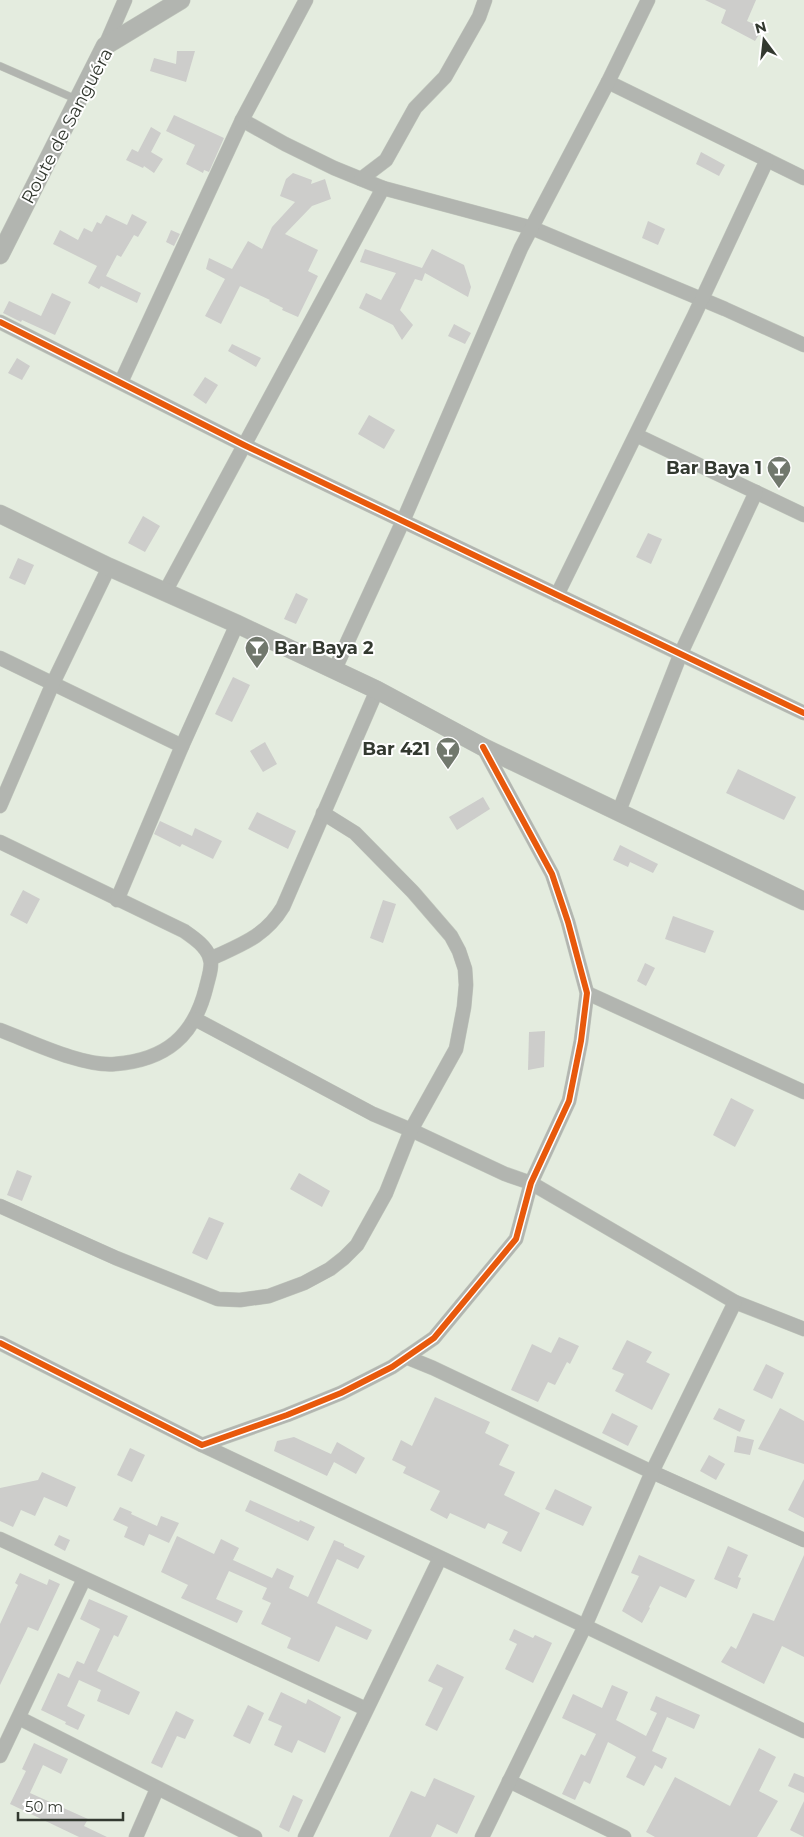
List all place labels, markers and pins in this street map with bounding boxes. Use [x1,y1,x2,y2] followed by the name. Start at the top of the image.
[766,455,792,489] bar icon: Bar Baya 1
[666,457,762,479] place label: Bar Baya 1
[244,635,270,669] bar icon: Bar Baya 2
[274,637,374,659] place label: Bar Baya 2
[435,736,461,770] bar icon: Bar 421
[362,738,430,760] place label: Bar 421

